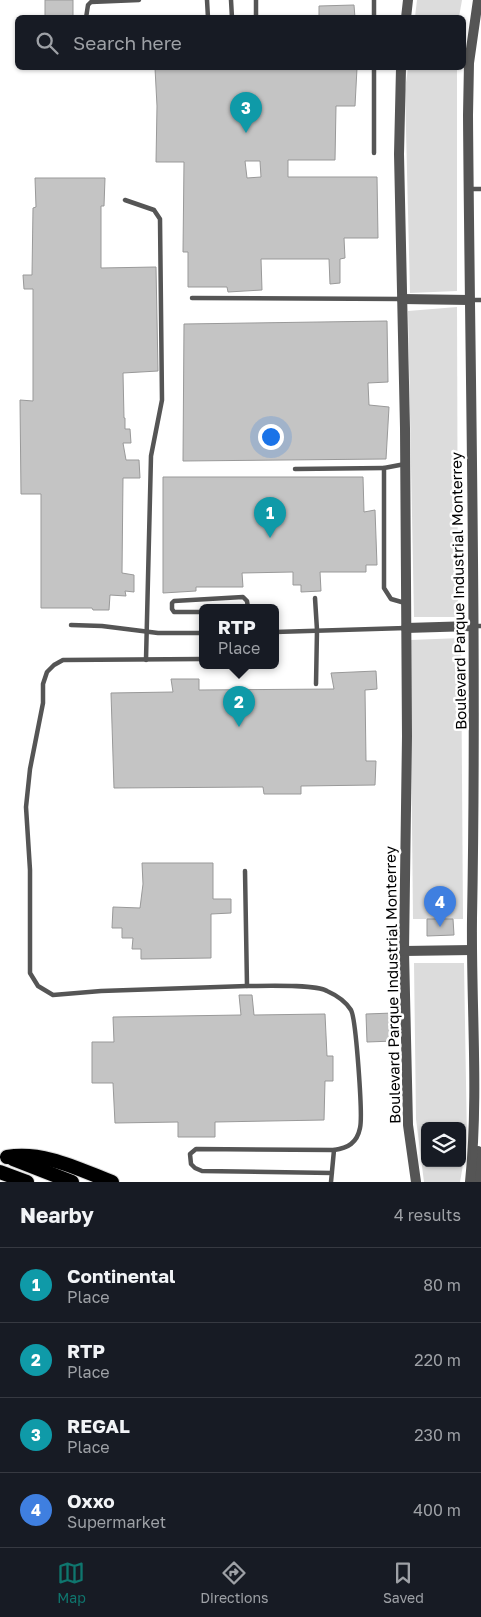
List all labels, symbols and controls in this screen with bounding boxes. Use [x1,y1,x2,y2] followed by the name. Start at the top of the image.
[15,15,466,70] search box
[33,29,61,57] icon: search
[73,31,182,54] text: Search here
[230,92,262,133] pin: 3
[258,424,284,450] your location
[447,451,469,730] street label: Boulevard Parque Industrial Monterrey
[254,497,286,538] pin: 1
[199,604,279,669] popup
[218,615,256,638] text: RTP
[218,638,260,658] text: Place
[223,686,255,727] pin: 2
[381,845,403,1124] street label: Boulevard Parque Industrial Monterrey
[424,886,456,927] pin: 4
[421,1122,466,1167] map controls
[421,1122,466,1167] button: layers
[20,1202,94,1228] text: Nearby
[394,1205,461,1225] text: 4 results
[67,1264,175,1287] text: Continental
[32,1275,40,1295] text: 1
[423,1275,461,1295] text: 80 m
[67,1287,110,1307] text: Place
[67,1339,105,1362] text: RTP
[31,1350,41,1370] text: 2
[414,1350,461,1370] text: 220 m
[67,1362,110,1382] text: Place
[67,1414,130,1437] text: REGAL
[31,1425,41,1445] text: 3
[414,1425,461,1445] text: 230 m
[67,1437,110,1457] text: Place
[67,1489,115,1512] text: Oxxo
[31,1500,41,1520] text: 4
[413,1500,461,1520] text: 400 m
[67,1512,166,1532] text: Supermarket
[57,1559,86,1606] tab: Map
[200,1559,269,1606] tab: Directions
[383,1559,424,1606] tab: Saved

